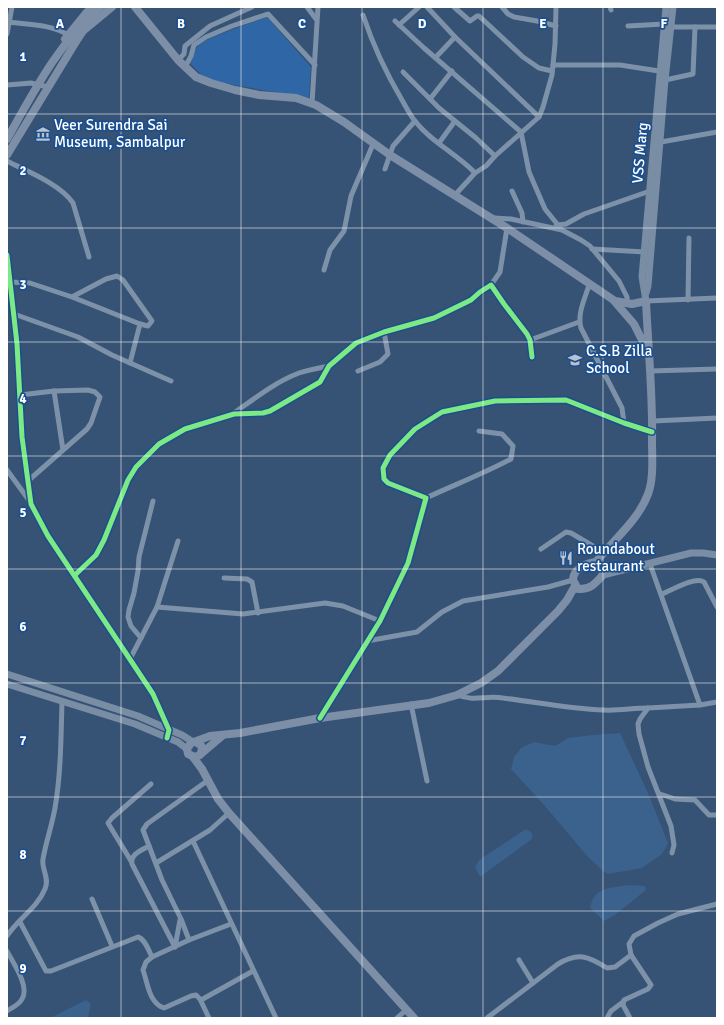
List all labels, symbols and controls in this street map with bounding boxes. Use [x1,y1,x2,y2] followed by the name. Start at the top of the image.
[56,16,65,32] text: A
[177,16,185,32] text: B
[298,16,306,32] text: C
[418,16,427,32] text: D
[539,16,547,32] text: E
[661,16,668,32] text: F
[19,49,27,65] text: 1
[54,116,186,151] place label: Veer Surendra Sai Museum, Sambalpur
[628,121,652,184] street label: VSS Marg
[35,126,51,142] museum icon: Veer Surendra Sai Museum, Sambalpur
[19,163,27,179] text: 2
[19,277,27,293] text: 3
[586,342,652,377] place label: C.S.B Zilla School
[567,352,583,368] school or university icon: C.S.B Zilla School
[19,391,27,407] text: 4
[19,505,27,521] text: 5
[577,540,655,575] place label: Roundabout restaurant
[558,550,574,566] restaurant icon: Roundabout restaurant
[19,619,27,635] text: 6
[19,733,27,749] text: 7
[19,847,27,863] text: 8
[19,961,27,977] text: 9

